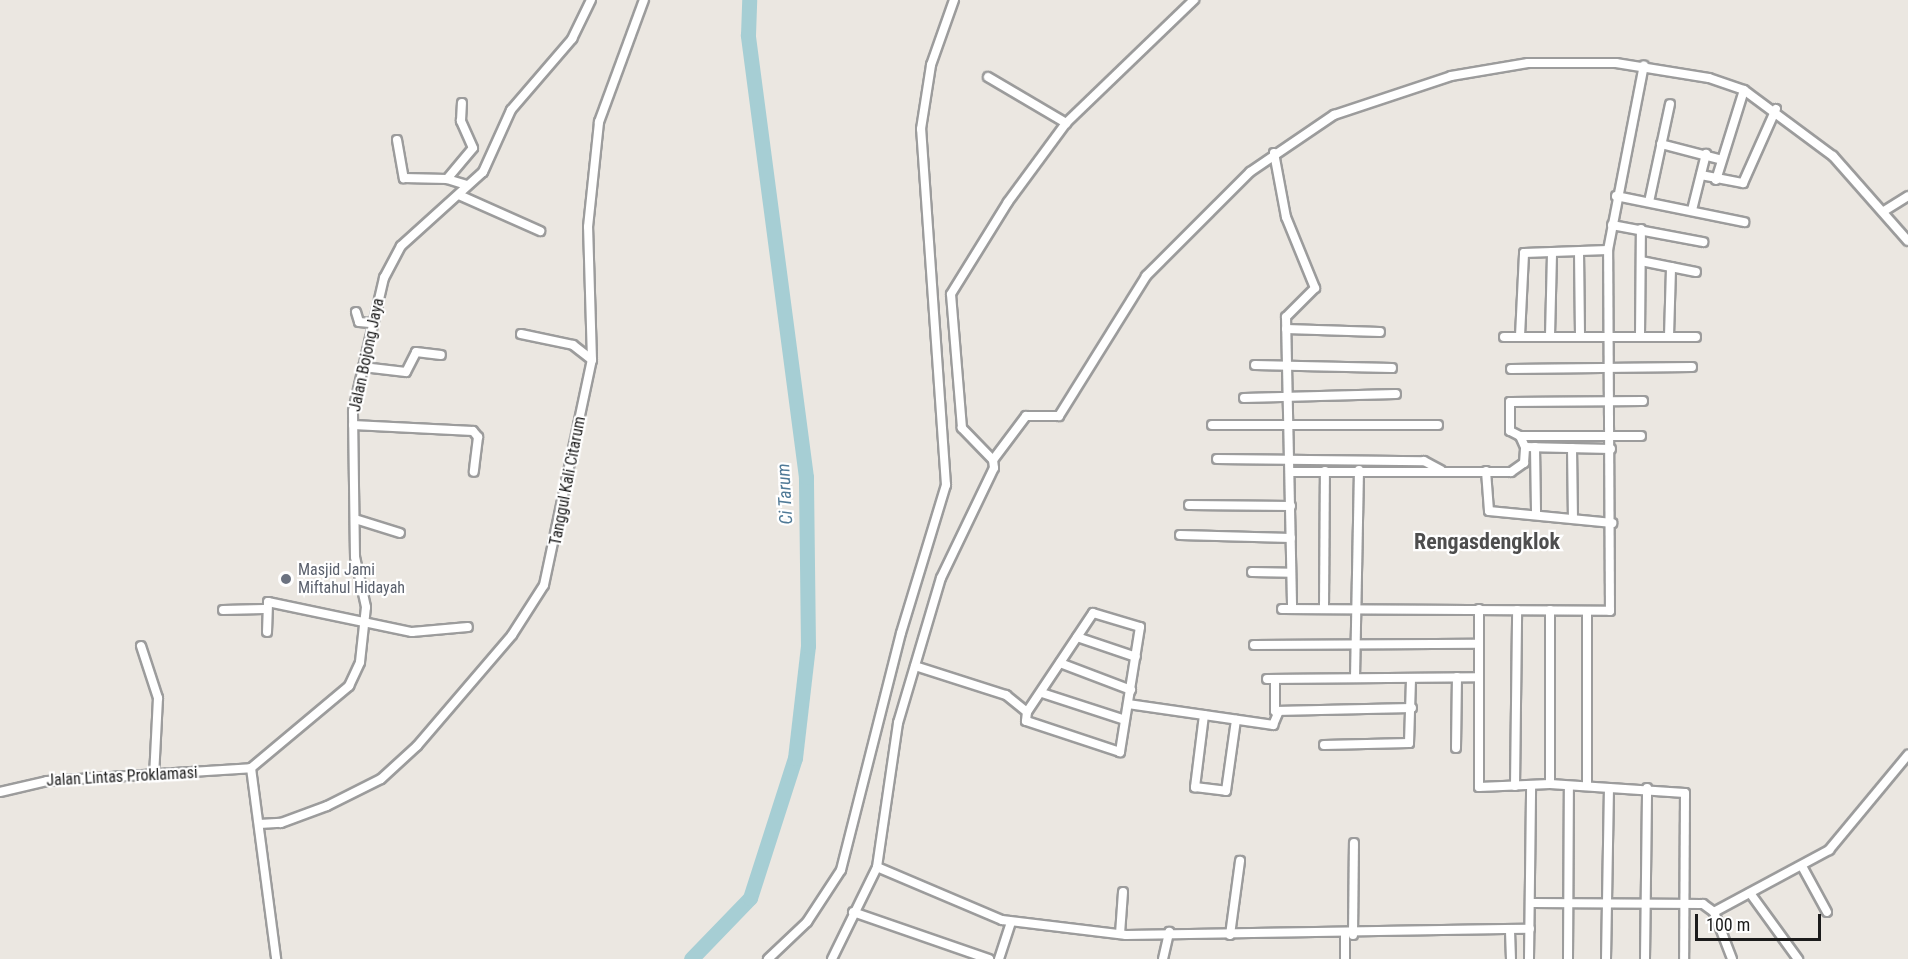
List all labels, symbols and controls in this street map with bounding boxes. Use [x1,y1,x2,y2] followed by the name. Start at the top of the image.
[346,297,388,413] street label: Jalan Bojong Jaya
[546,415,590,547] street label: Tanggul Kali Citarum
[773,463,797,525] water label: Ci Tarum
[1414,529,1560,555] district label: Rengasdengklok
[298,560,405,598] place label: Masjid Jami Miftahul Hidayah
[279,572,293,586] marker: Masjid Jami Miftahul Hidayah
[46,763,198,791] street label: Jalan Lintas Proklamasi
[1698,902,1824,940] scale bar
[1706,914,1750,935] text: 100 m

